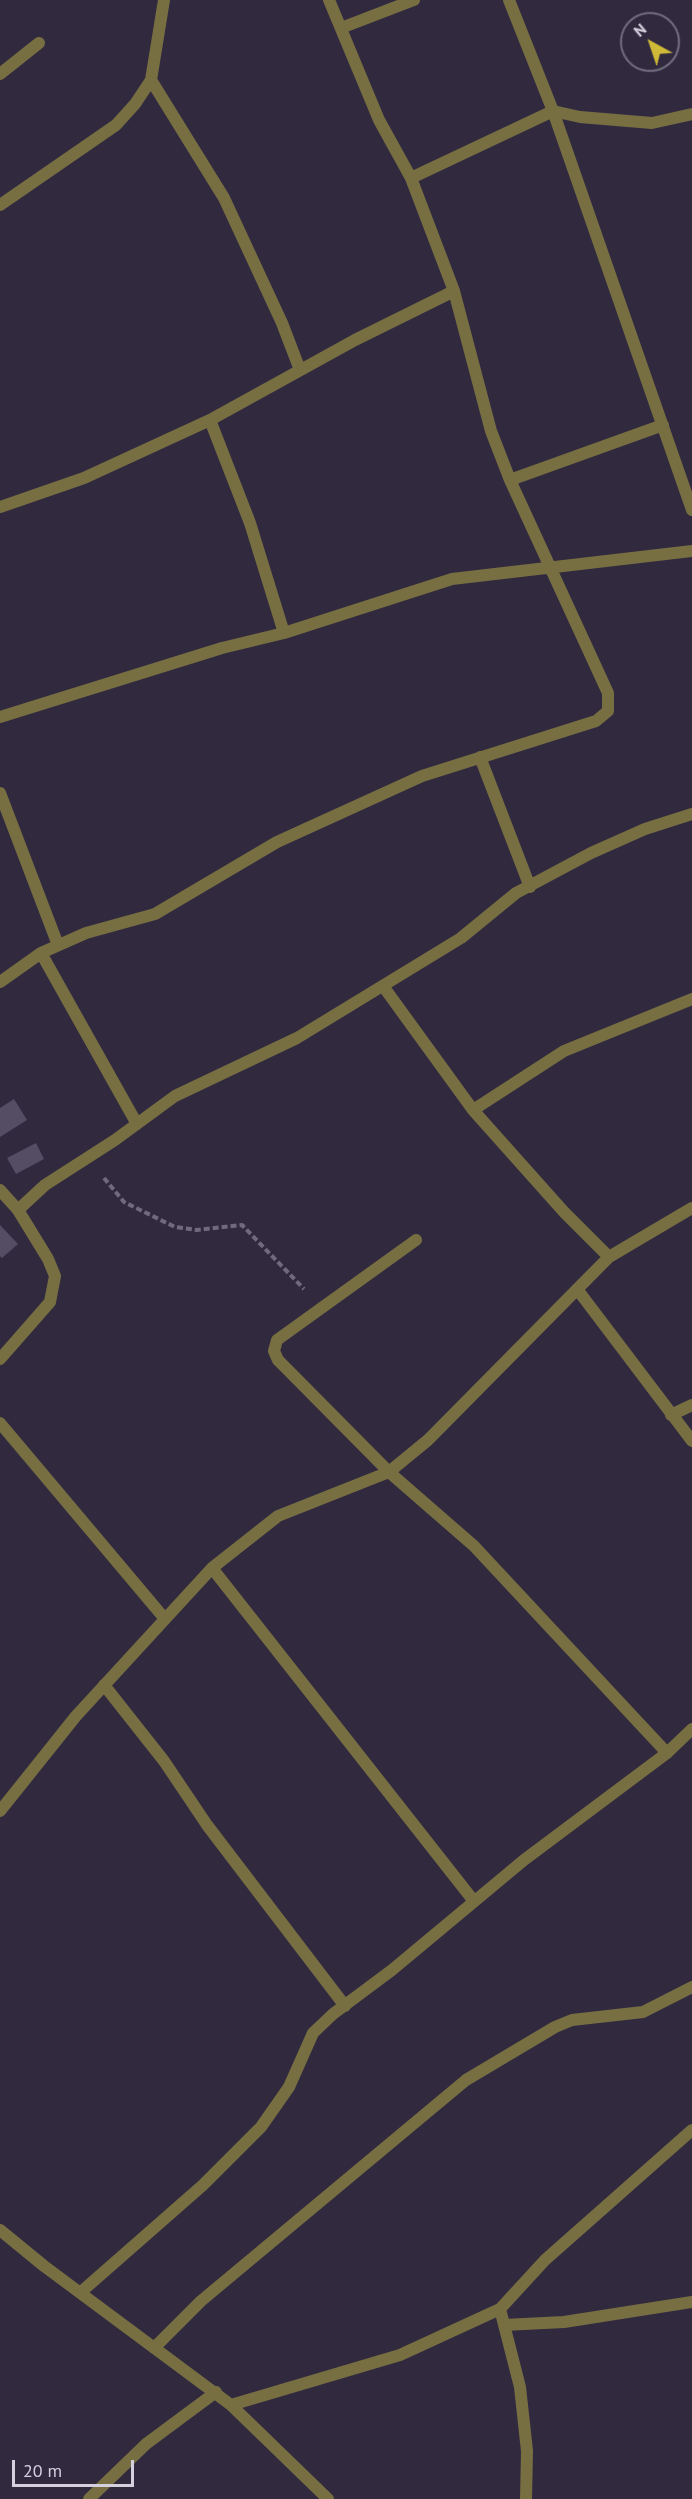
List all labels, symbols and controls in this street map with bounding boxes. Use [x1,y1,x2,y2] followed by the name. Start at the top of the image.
[620,12,680,72] north arrow
[629,19,650,41] text: N
[15,2448,136,2486] scale bar
[23,2459,62,2482] text: 20 m

